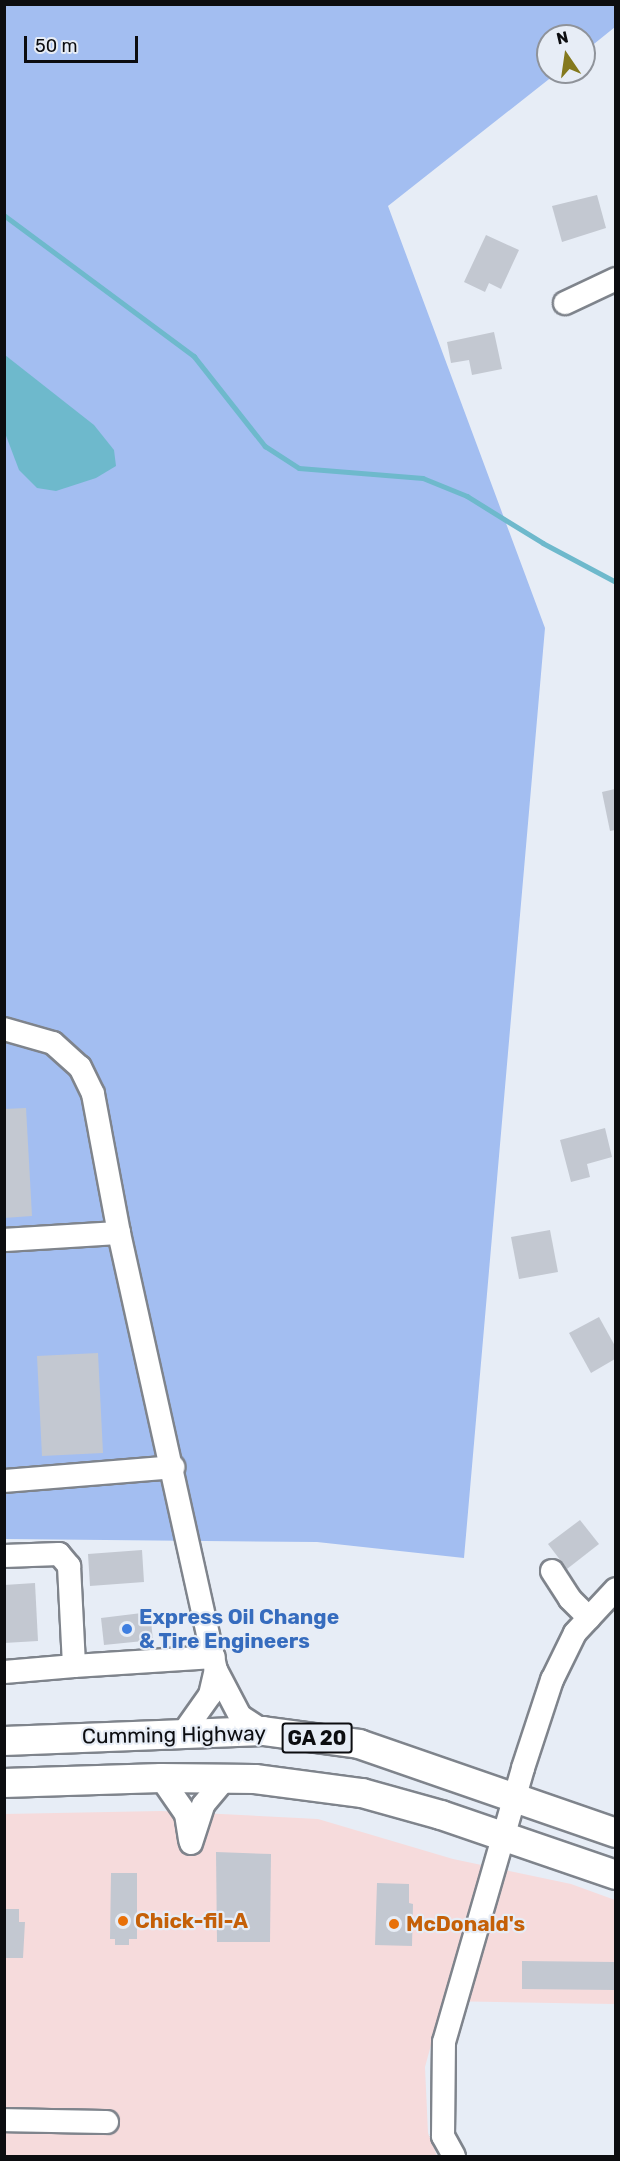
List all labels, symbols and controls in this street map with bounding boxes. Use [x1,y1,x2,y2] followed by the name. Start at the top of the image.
[27,24,141,62] scale bar
[536,24,596,84] north arrow
[555,27,570,48] text: N
[35,35,78,57] text: 50 m
[139,1604,339,1654] place label: Express Oil Change & Tire Engineers
[120,1622,134,1636] marker: Express Oil Change & Tire Engineers
[82,1721,266,1749] street label: Cumming Highway
[281,1721,353,1755] road number: GA 20
[135,1908,248,1934] place label: Chick-fil-A
[406,1911,525,1937] place label: McDonald's
[116,1914,130,1928] marker: Chick-fil-A
[387,1917,401,1931] marker: McDonald's

